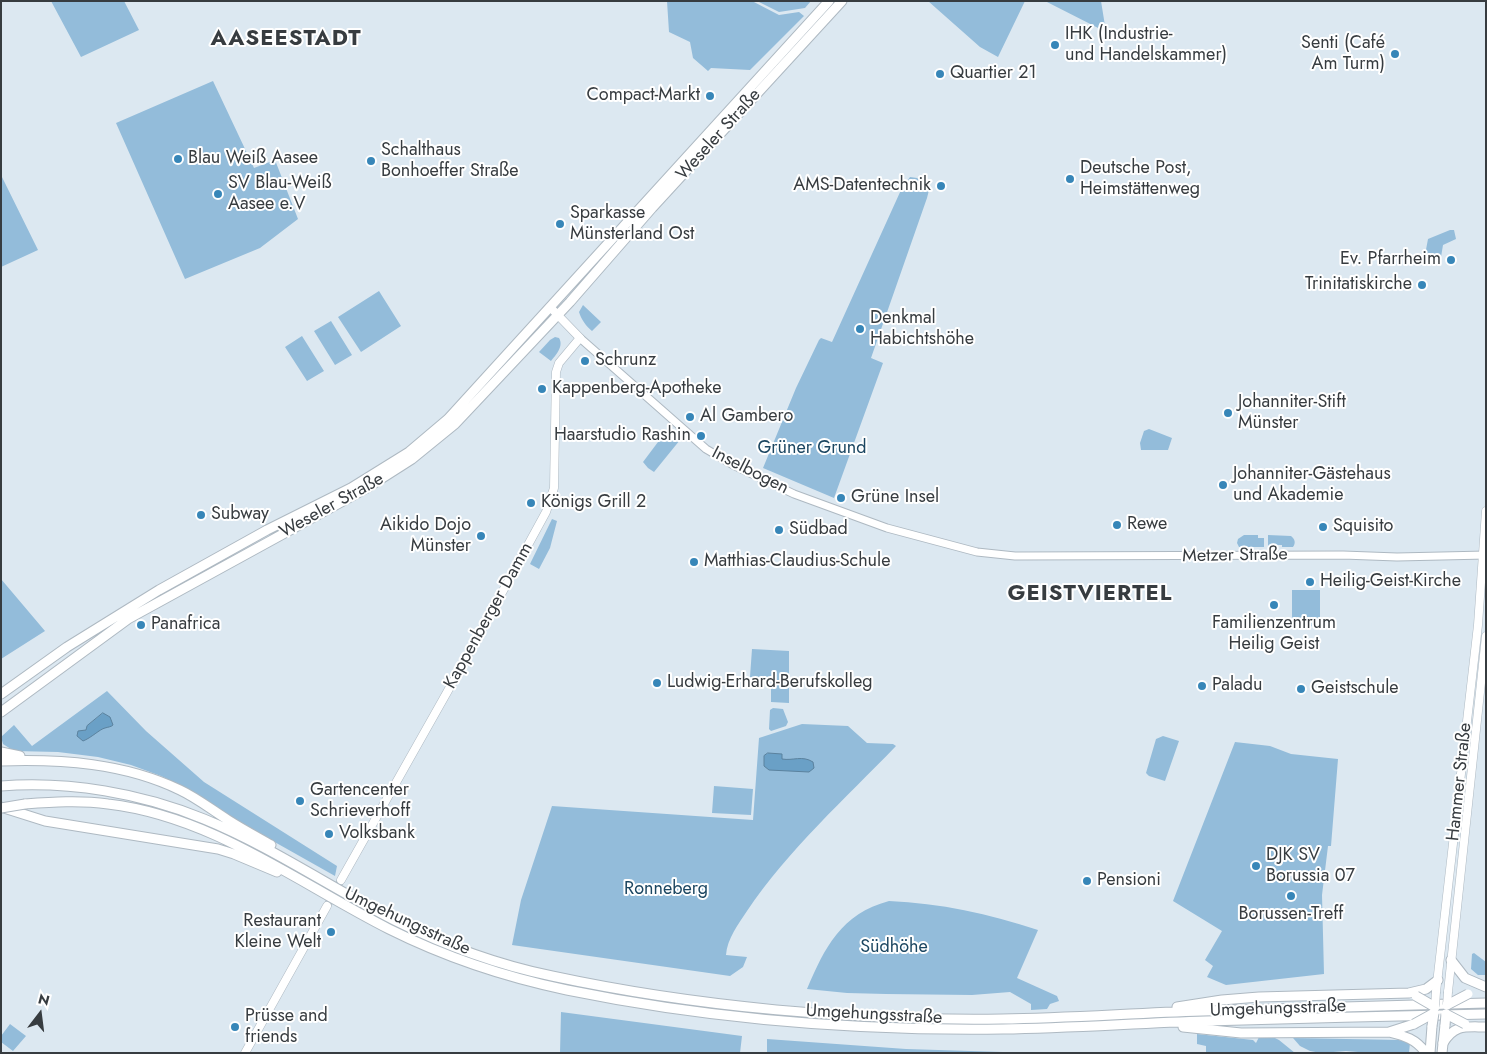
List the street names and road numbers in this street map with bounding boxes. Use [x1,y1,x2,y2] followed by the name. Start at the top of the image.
[672,85,766,185] street label: Weseler Straße
[708,442,792,500] street label: Inselbogen
[276,469,388,543] street label: Weseler Straße
[440,539,538,693] street label: Kappenberger Damm
[1182,544,1288,568] street label: Metzer Straße
[1443,722,1477,842] street label: Hammer Straße
[341,883,473,961] street label: Umgehungsstraße
[1209,996,1347,1022] street label: Umgehungsstraße
[805,1001,943,1029] street label: Umgehungsstraße

